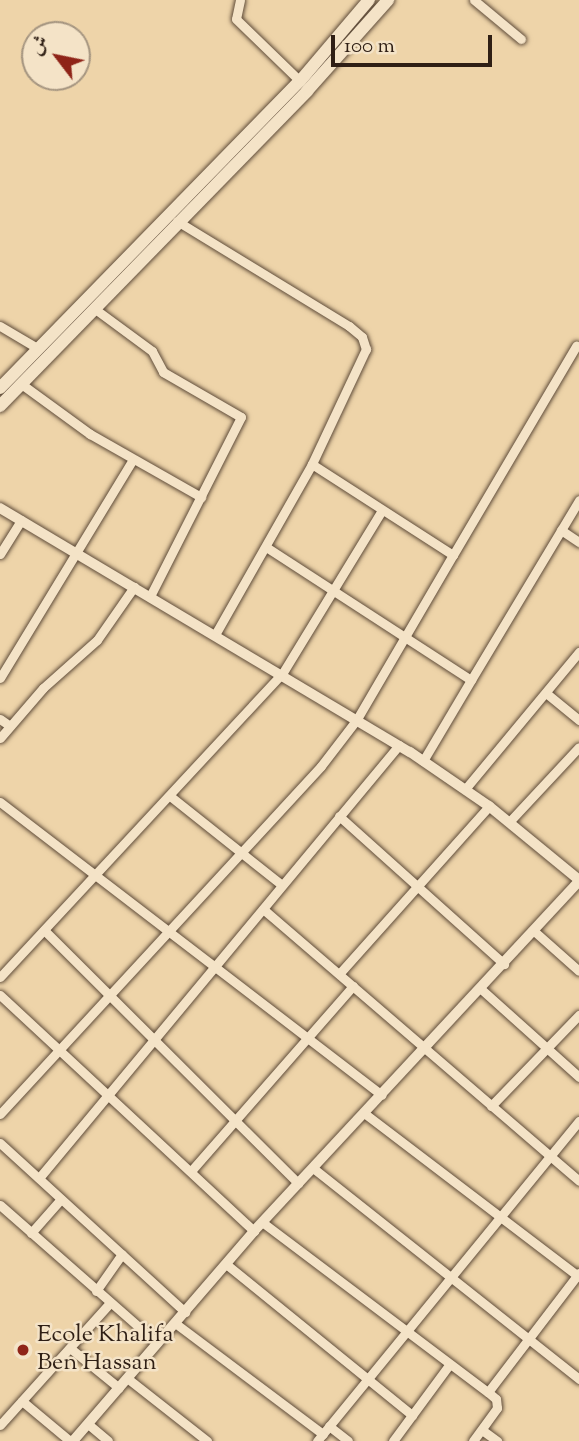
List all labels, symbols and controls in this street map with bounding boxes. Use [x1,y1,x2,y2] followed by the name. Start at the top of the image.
[21,21,91,91] north arrow
[334,21,495,65] scale bar
[23,31,56,61] text: ش
[344,32,395,62] text: 100 m
[37,1322,173,1378] place label: Ecole Khalifa Ben Hassan
[15,1342,31,1358] marker: Ecole Khalifa Ben Hassan

